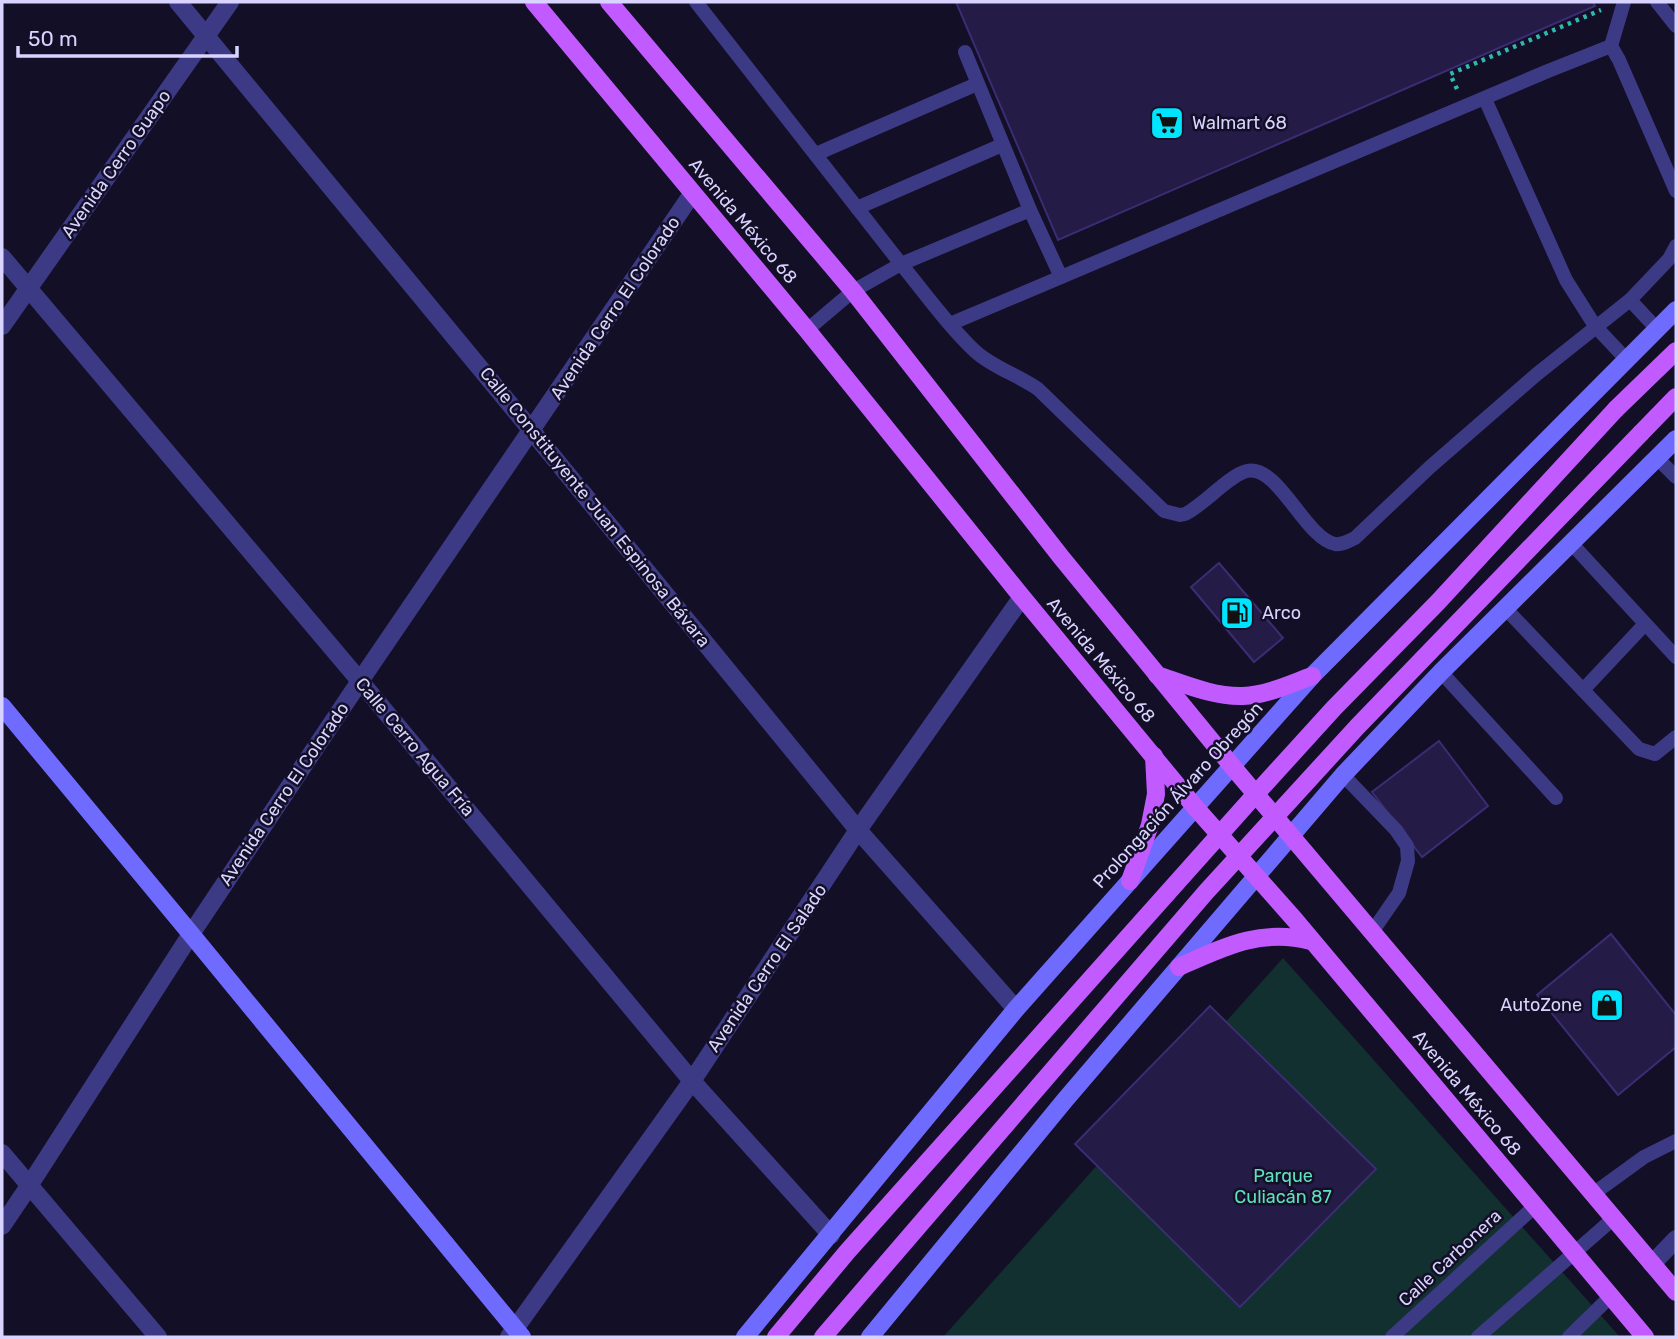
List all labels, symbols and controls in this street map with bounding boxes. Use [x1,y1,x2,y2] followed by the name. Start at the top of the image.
[18,14,236,58] scale bar
[28,26,78,51] text: 50 m
[57,86,175,242] street label: Avenida Cerro Guapo
[1148,104,1186,142] supermarket icon: Walmart 68
[1192,112,1287,134] place label: Walmart 68
[684,154,802,288] street label: Avenida México 68
[545,212,685,404] street label: Avenida Cerro El Colorado
[475,362,715,652] street label: Calle Constituyente Juan Espinosa Bávara
[1042,593,1160,727] street label: Avenida México 68
[1218,594,1256,632] fuel station icon: Arco
[1262,602,1301,624] place label: Arco
[351,673,479,821] street label: Calle Cerro Agua Fría
[1088,697,1268,893] street label: Prolongación Álvaro Obregón
[214,698,354,890] street label: Avenida Cerro El Colorado
[703,880,831,1056] street label: Avenida Cerro El Salado
[1588,986,1626,1024] shop icon: AutoZone
[1500,994,1582,1016] place label: AutoZone
[1408,1026,1526,1160] street label: Avenida México 68
[1234,1165,1332,1208] park label: Parque Culiacán 87
[1394,1205,1506,1311] street label: Calle Carbonera

